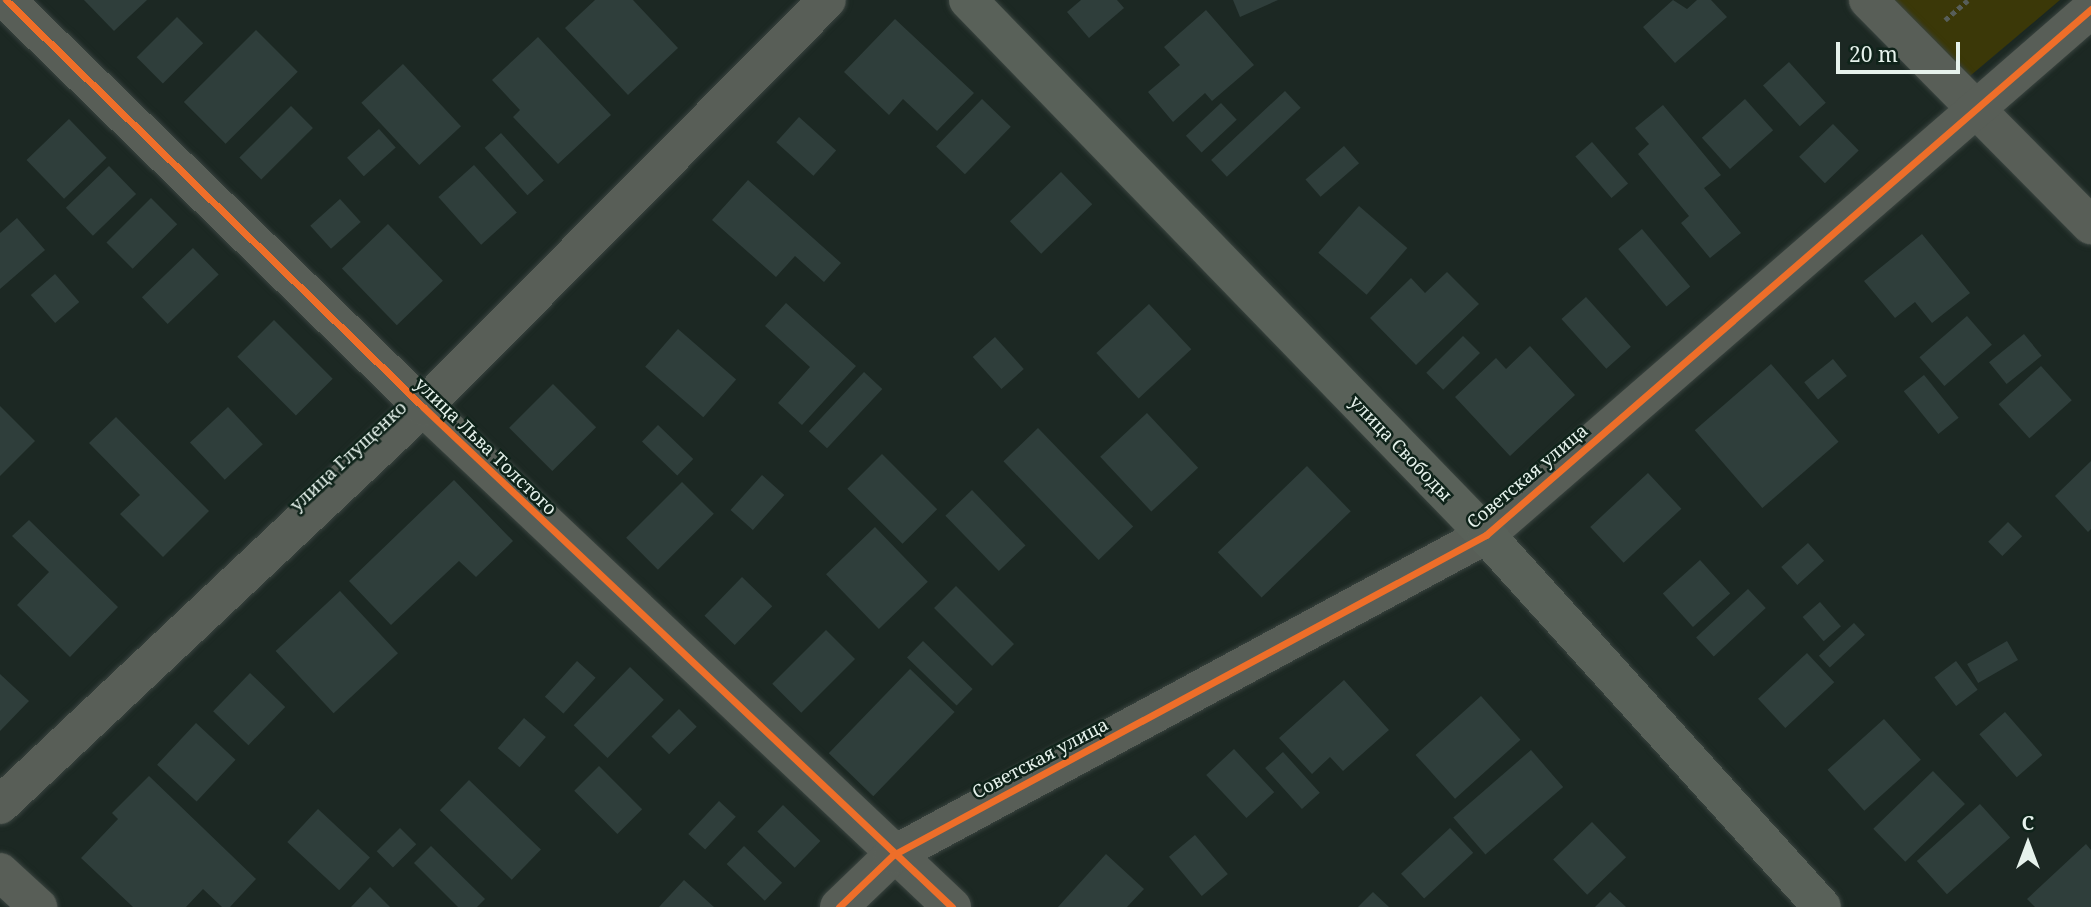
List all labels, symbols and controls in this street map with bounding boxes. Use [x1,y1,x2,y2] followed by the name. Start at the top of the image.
[1839,28,1963,72] scale bar
[1849,40,1898,68] text: 20 m
[411,373,561,519] street label: улица Льва Толстого
[1345,391,1457,505] street label: улица Свободы
[285,396,411,516] street label: улица Глущенко
[1462,419,1592,533] street label: Советская улица
[968,713,1112,803] street label: Советская улица
[1993,809,2063,879] north arrow
[2022,810,2034,836] text: С

